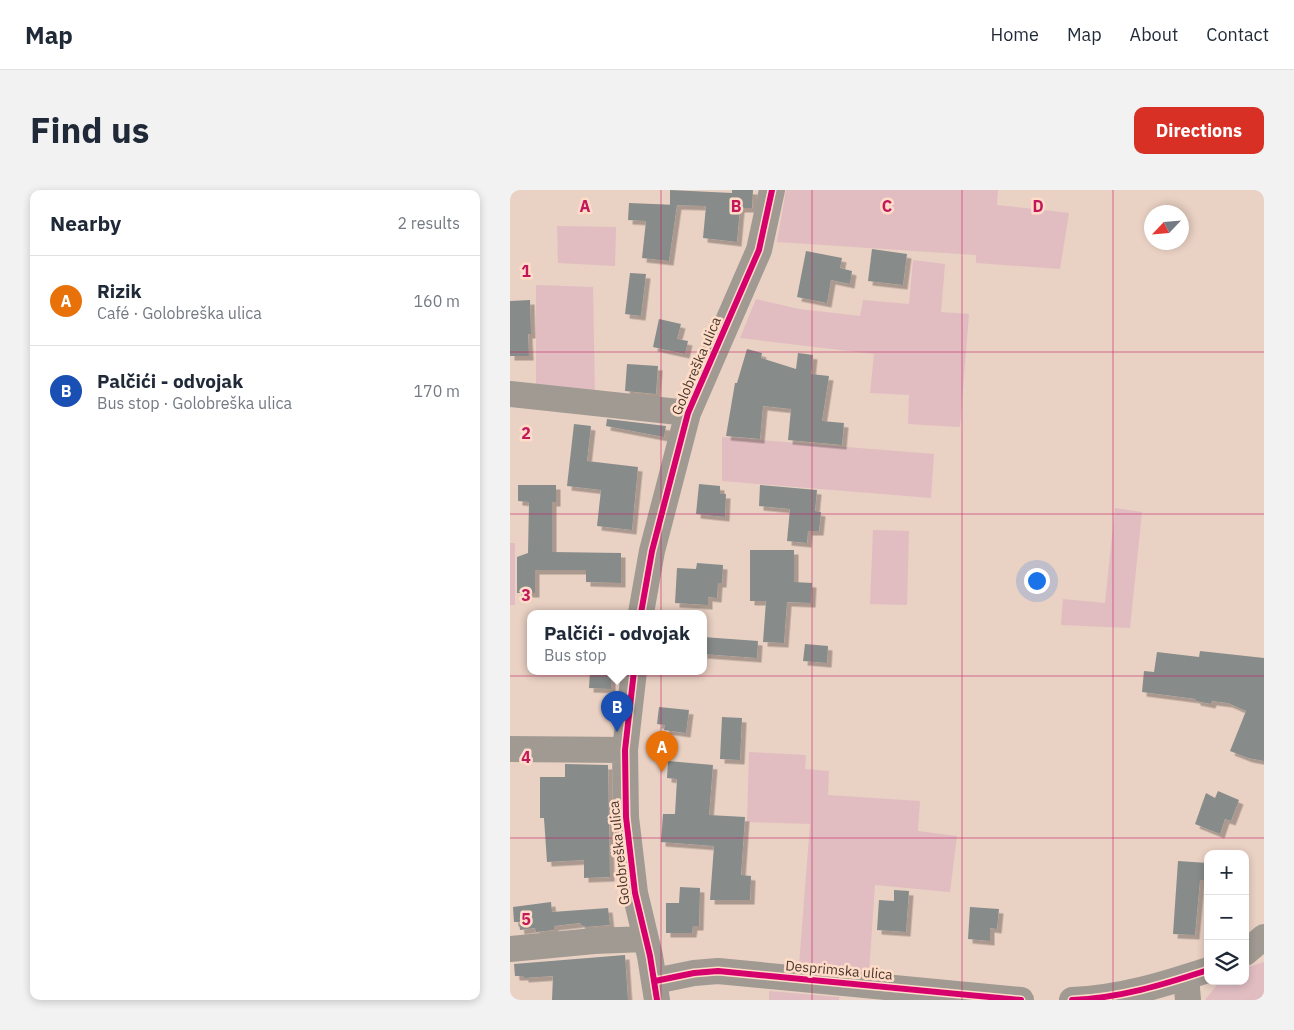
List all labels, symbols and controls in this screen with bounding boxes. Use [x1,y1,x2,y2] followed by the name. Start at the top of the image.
[25,19,73,51] text: Map
[991,23,1039,46] text: Home
[1067,23,1102,46] text: Map
[1130,23,1178,46] text: About
[1206,23,1269,46] text: Contact
[30,107,149,153] text: Find us
[1134,107,1264,154] button: Directions
[580,196,591,216] text: A
[731,196,742,216] text: B
[882,196,892,216] text: C
[1032,196,1044,216] text: D
[1144,205,1189,250] north arrow
[50,209,121,237] text: Nearby
[397,213,460,233] text: 2 results
[521,261,531,281] text: 1
[97,279,141,303] text: Rizik
[61,291,71,311] text: A
[413,291,460,311] text: 160 m
[97,303,262,323] text: Café · Golobreška ulica
[667,314,725,418] street label: Golobreška ulica
[97,369,243,393] text: Palčići - odvojak
[61,381,71,401] text: B
[413,381,460,401] text: 170 m
[97,393,292,413] text: Bus stop · Golobreška ulica
[521,423,531,443] text: 2
[1024,568,1050,594] your location
[521,585,531,605] text: 3
[527,610,707,675] popup
[544,621,690,645] text: Palčići - odvojak
[544,645,607,665] text: Bus stop
[601,691,633,732] pin: B
[646,731,678,772] pin: A
[521,747,531,767] text: 4
[605,799,633,906] street label: Golobreška ulica
[1204,850,1249,985] map controls
[1204,850,1249,895] button: +
[1204,895,1249,940] button: −
[521,909,531,929] text: 5
[1204,940,1249,985] button: layers
[785,956,894,984] street label: Desprimska ulica

